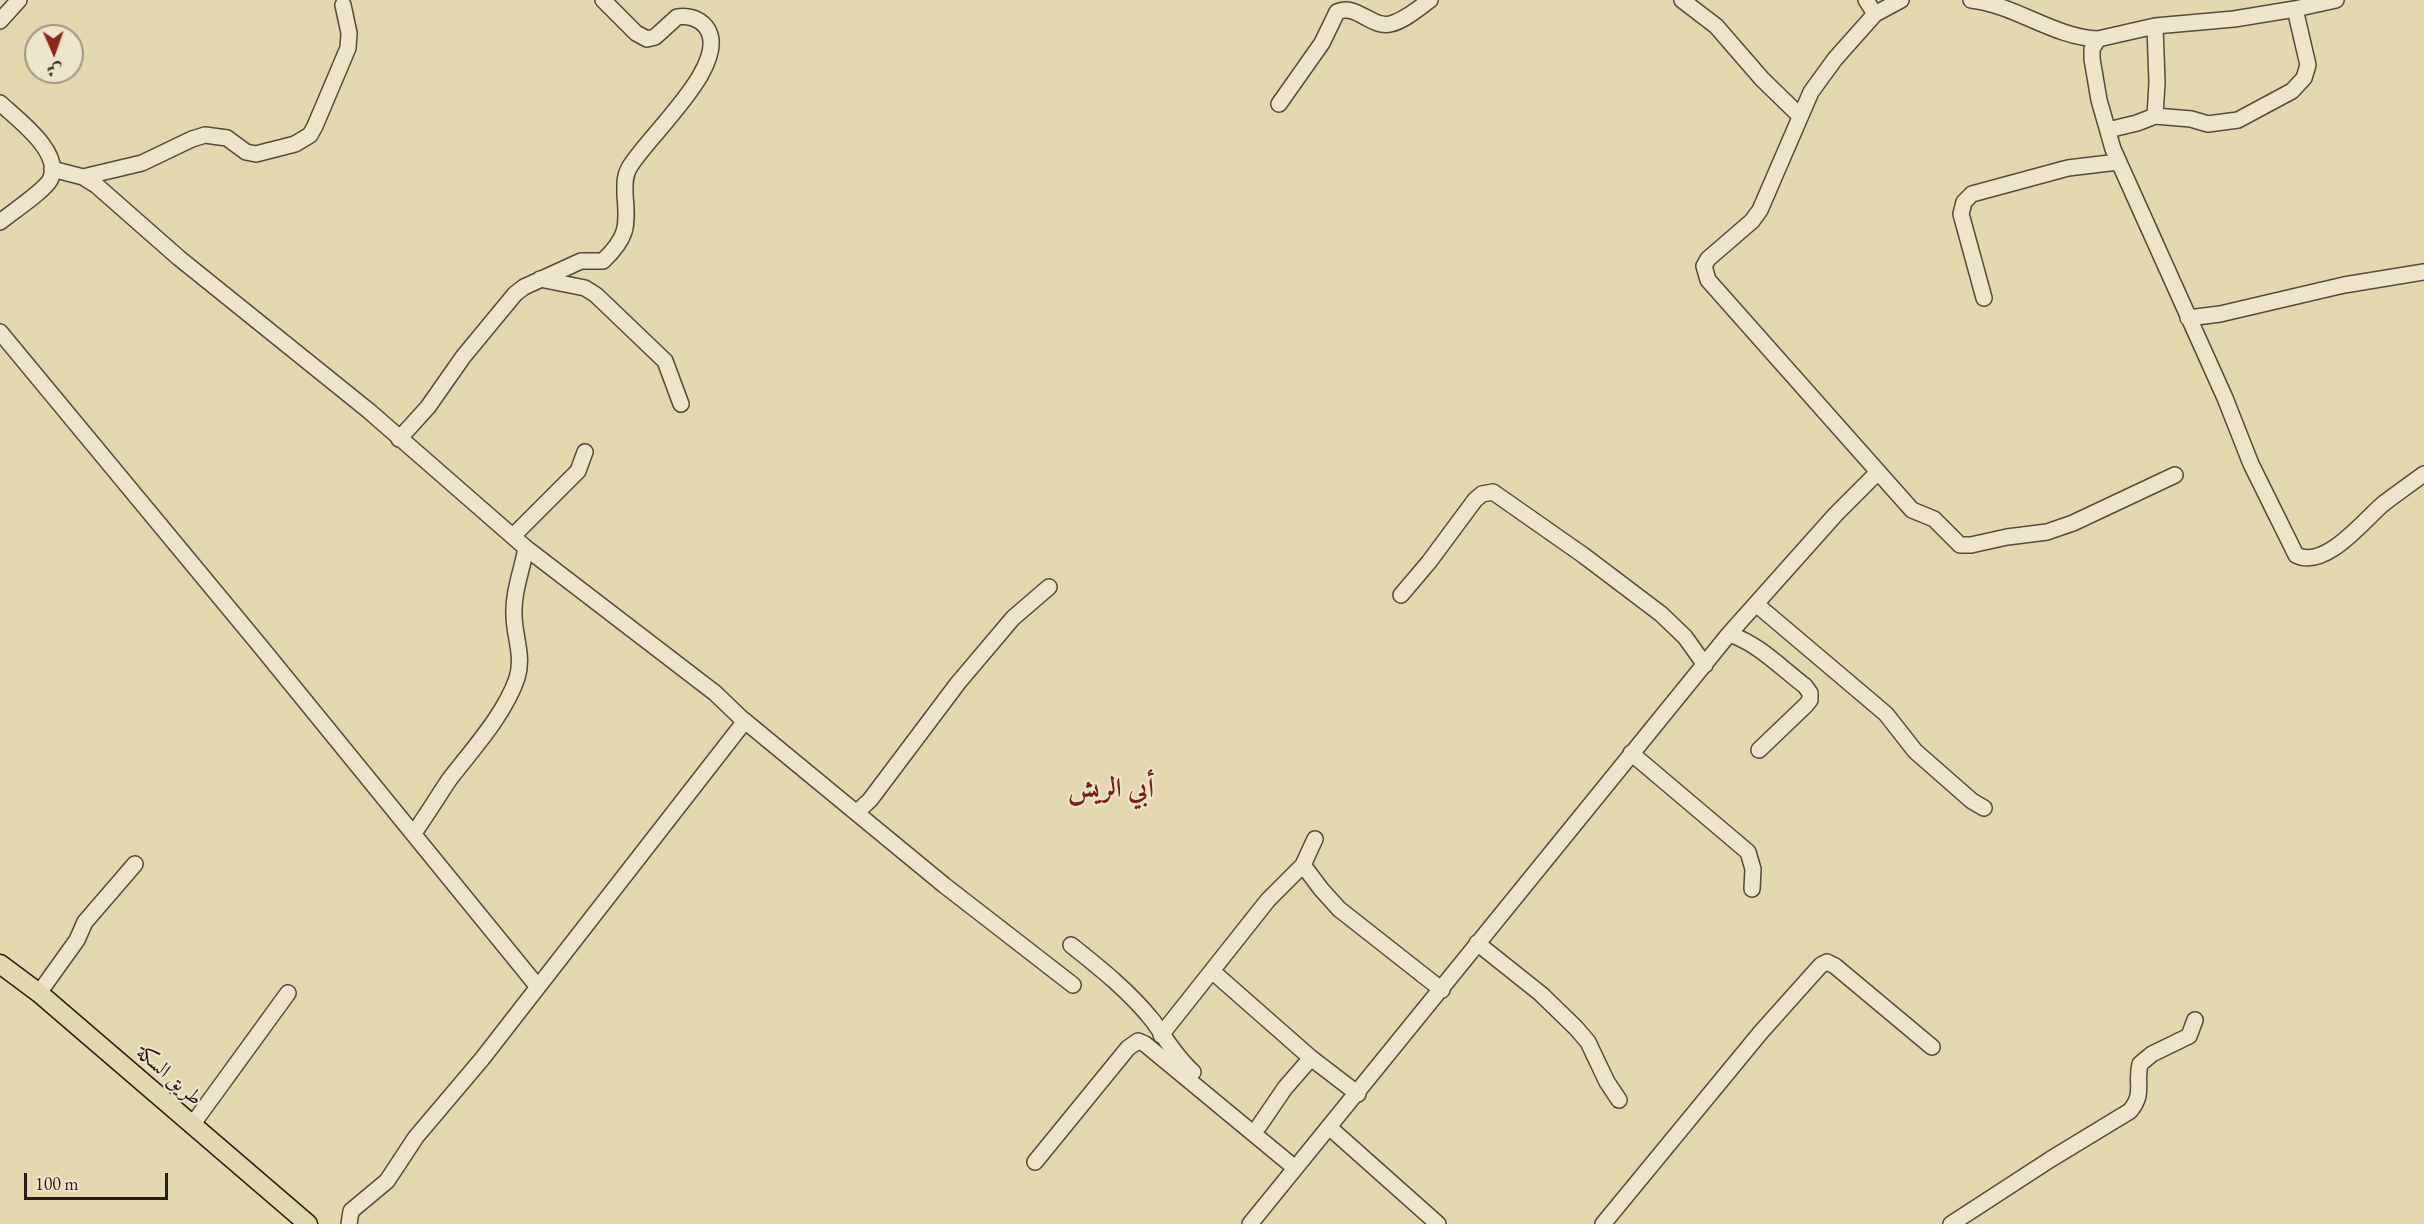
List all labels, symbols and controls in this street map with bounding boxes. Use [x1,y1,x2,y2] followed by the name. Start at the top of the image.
[24,24,84,84] north arrow
[46,60,63,81] text: ش
[1068,774,1154,806] district label: أبي الريش
[131,1040,207,1112] street label: طريق السكة
[27,1161,171,1199] scale bar
[35,1172,79,1195] text: 100 m

